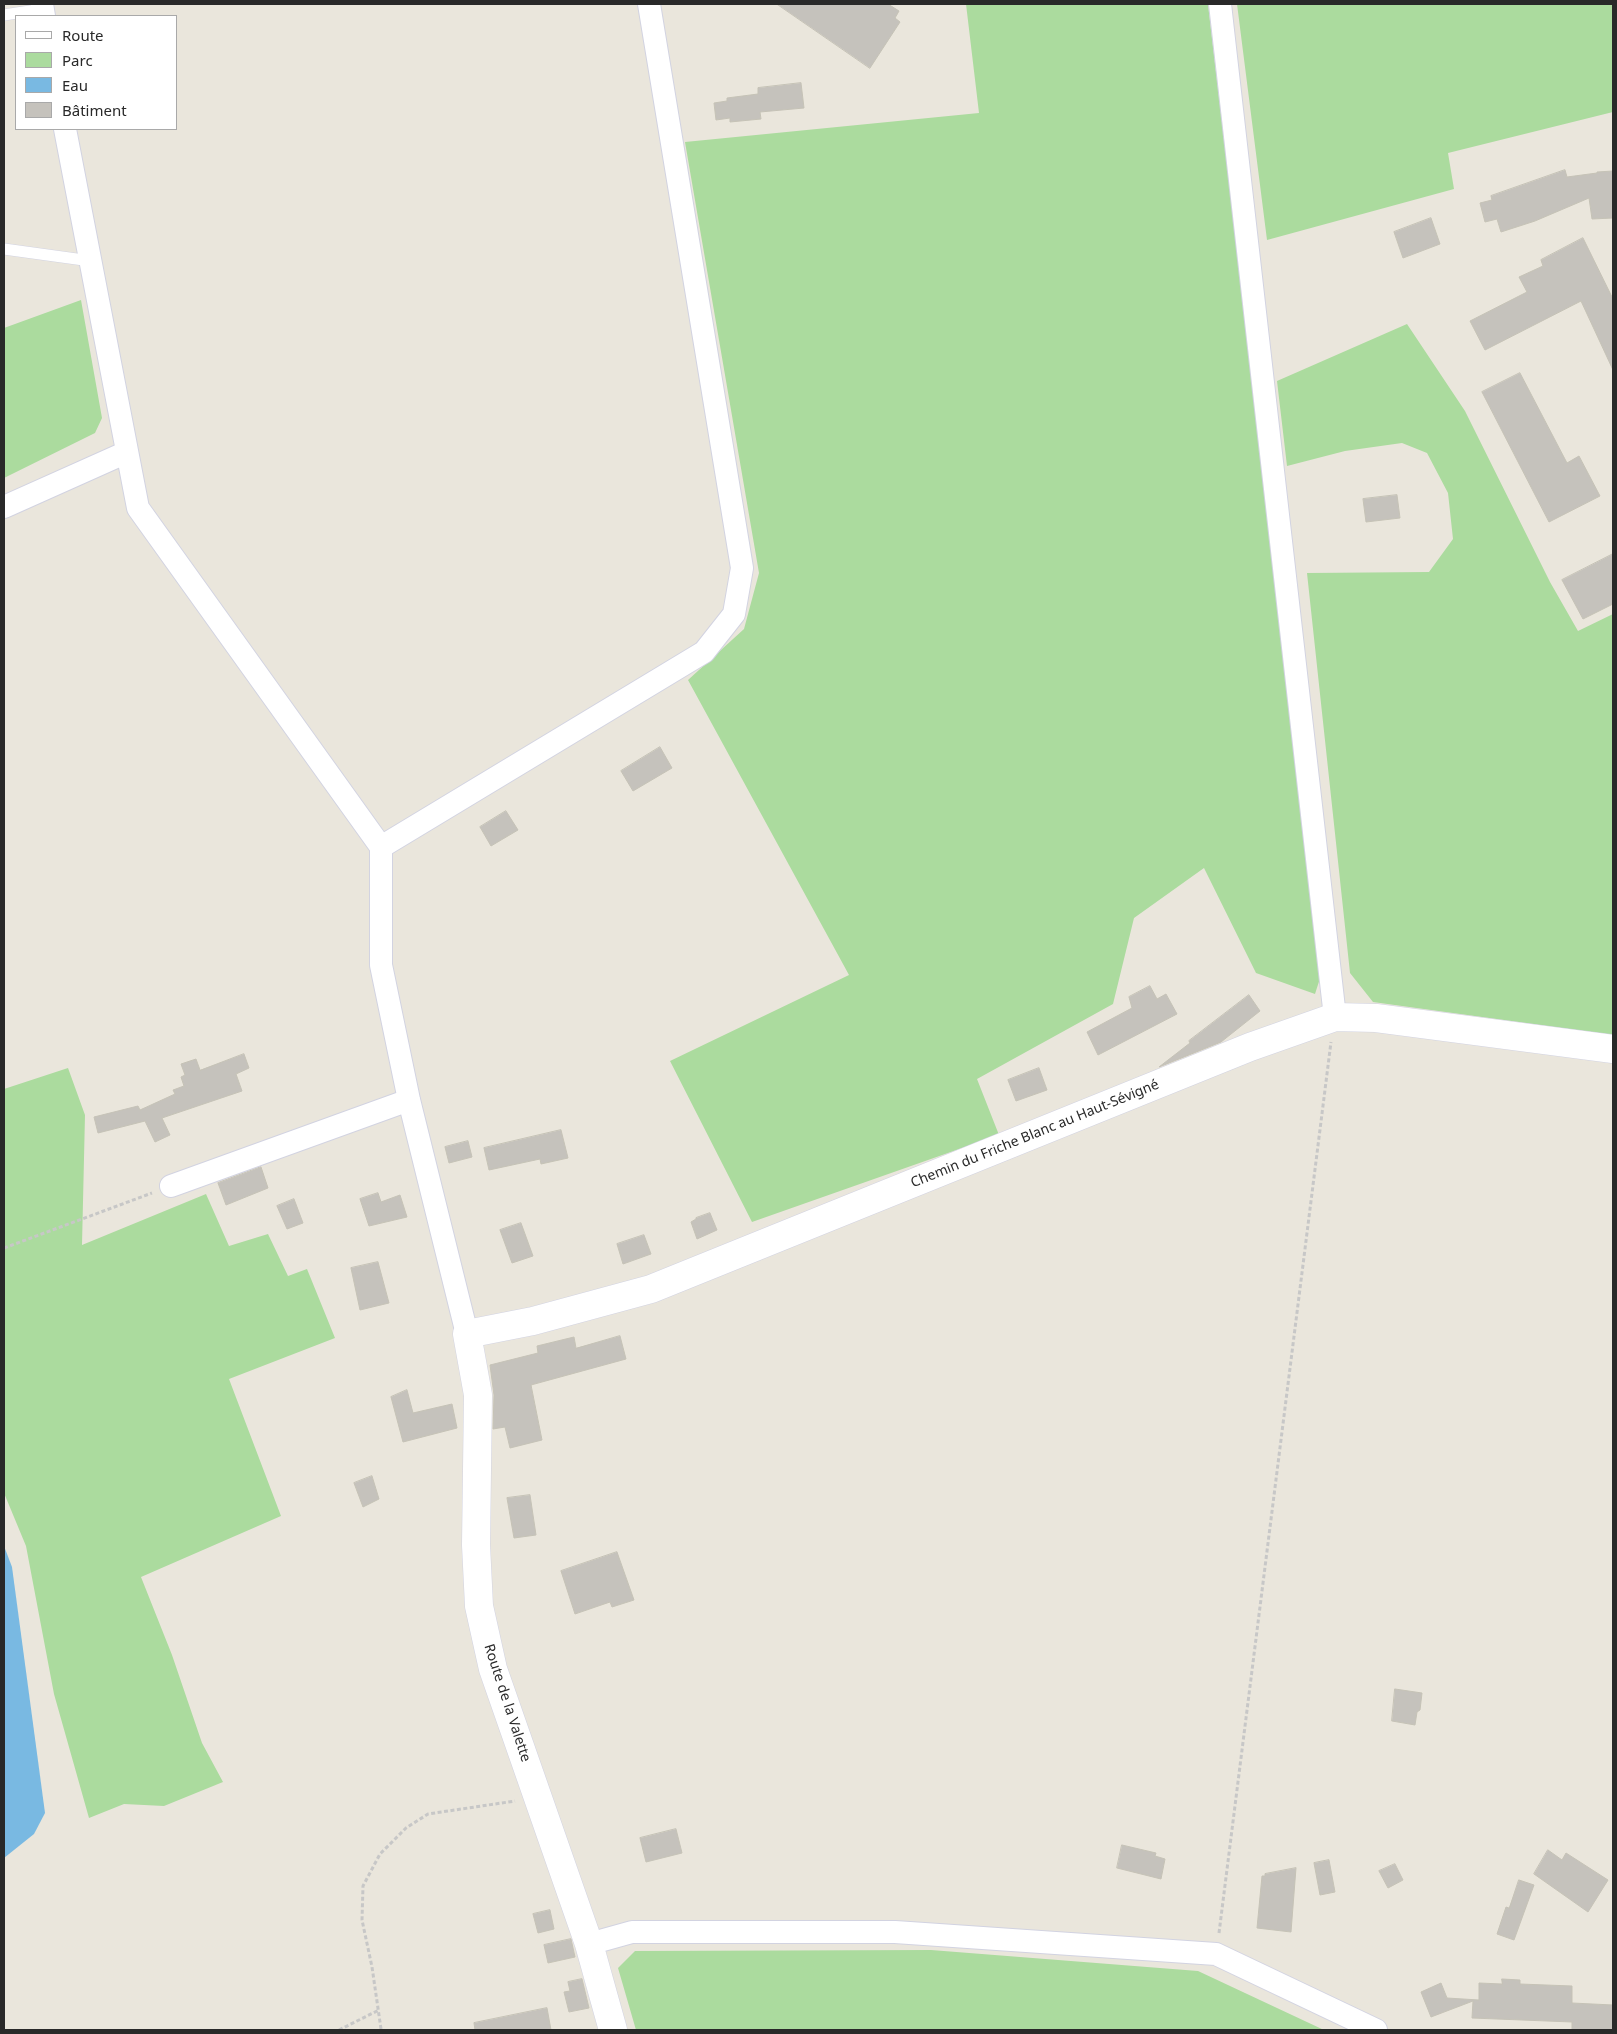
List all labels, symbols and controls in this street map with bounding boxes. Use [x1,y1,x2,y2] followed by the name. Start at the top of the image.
[15,15,178,130] legend
[62,25,104,45] text: Route
[62,50,93,70] text: Parc
[62,75,88,95] text: Eau
[62,100,127,120] text: Bâtiment
[908,1076,1162,1192] street label: Chemin du Friche Blanc au Haut-Sévigné
[480,1642,534,1764] street label: Route de la Valette

